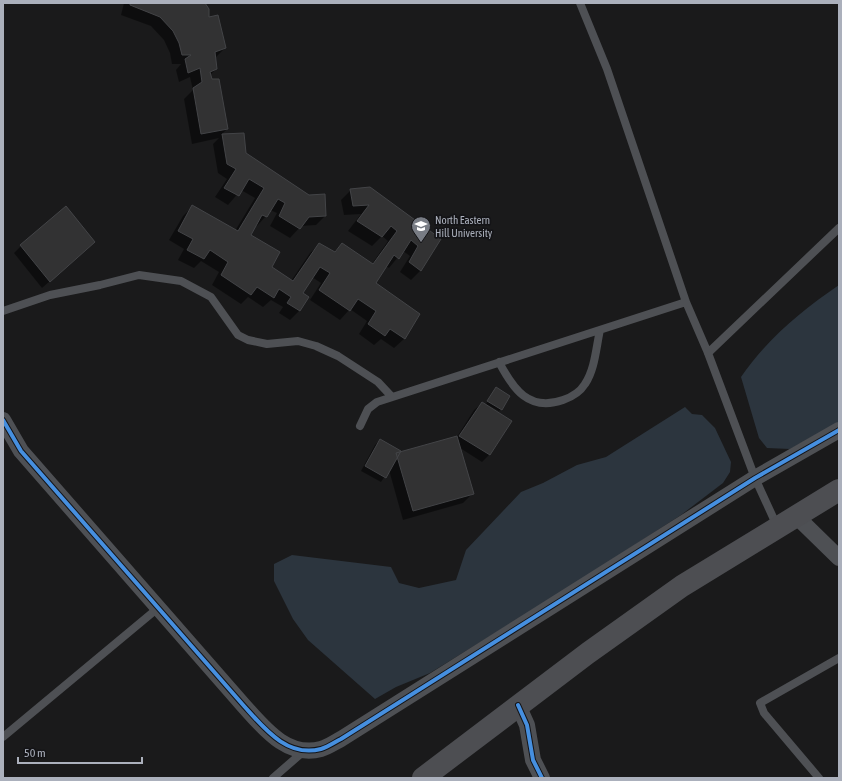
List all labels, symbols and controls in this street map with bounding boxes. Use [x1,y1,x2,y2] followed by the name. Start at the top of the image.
[435,214,493,239] place label: North Eastern Hill University
[410,215,432,243] school or university icon: North Eastern Hill University
[18,739,142,765] scale bar
[24,746,46,760] text: 50 m

